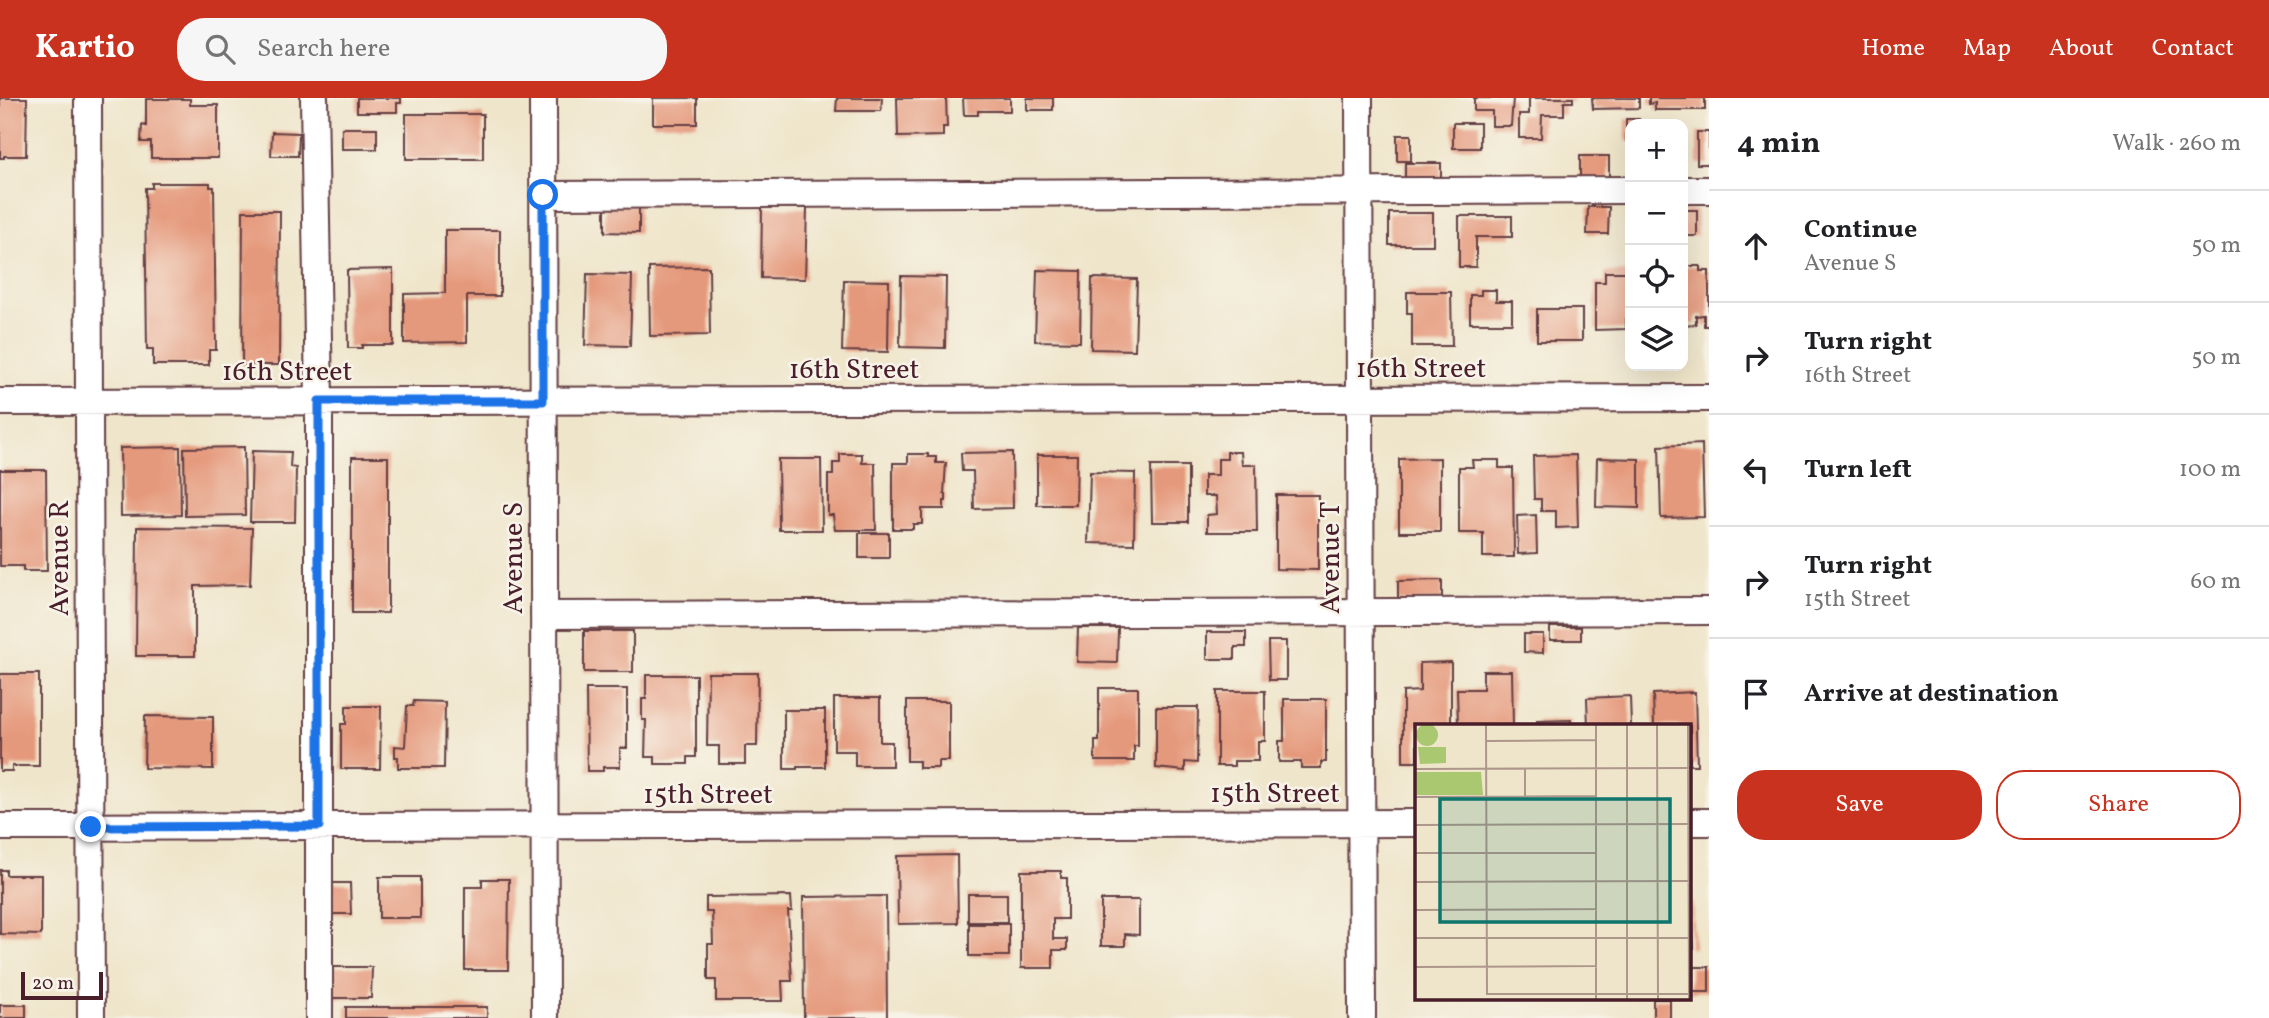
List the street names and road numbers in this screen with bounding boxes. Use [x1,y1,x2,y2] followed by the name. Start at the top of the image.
[1356,350,1486,389] street label: 16th Street
[789,351,919,390] street label: 16th Street
[222,353,352,392] street label: 16th Street
[41,500,80,616] street label: Avenue R
[495,502,534,614] street label: Avenue S
[1312,502,1351,614] street label: Avenue T
[1210,775,1340,814] street label: 15th Street
[643,776,773,815] street label: 15th Street

